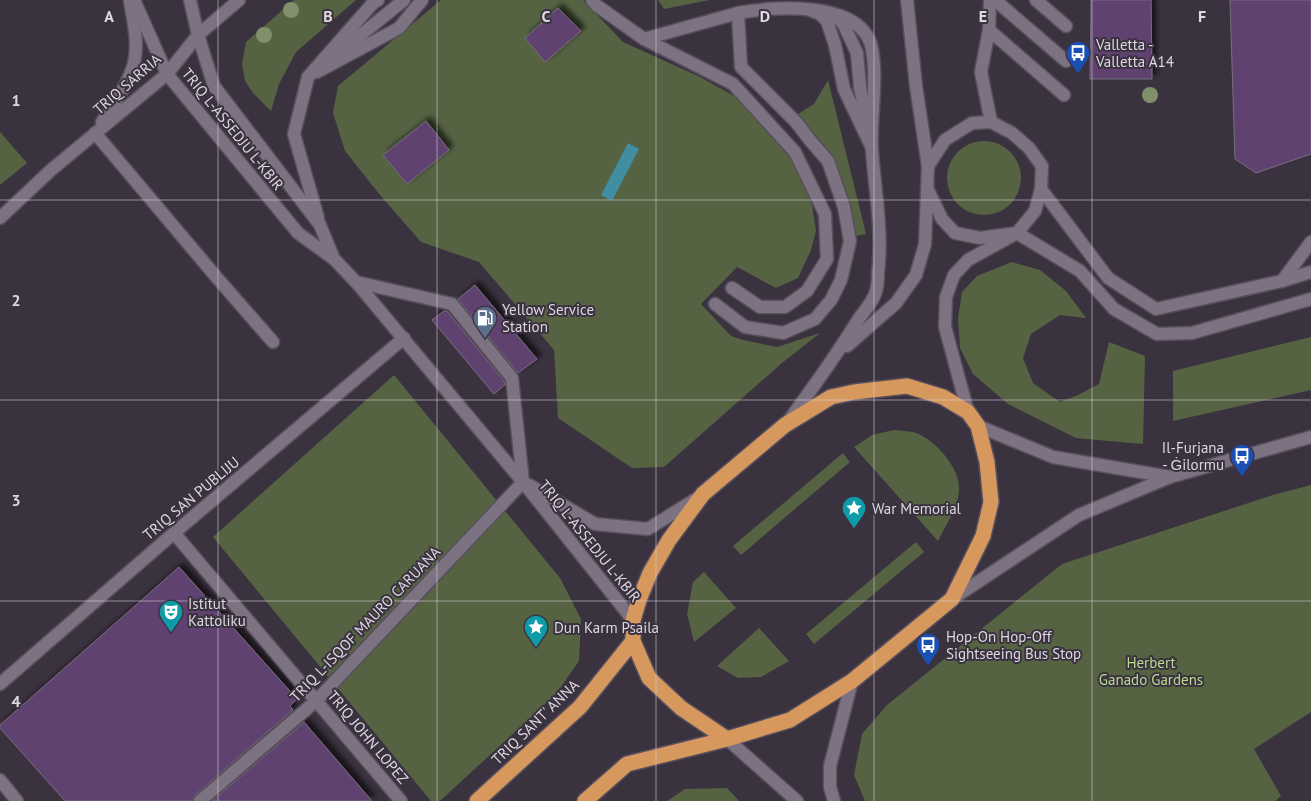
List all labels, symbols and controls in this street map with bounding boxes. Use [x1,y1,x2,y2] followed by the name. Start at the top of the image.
[104,6,114,26] text: A
[323,6,333,26] text: B
[542,6,551,26] text: C
[760,6,770,26] text: D
[979,6,987,26] text: E
[1198,6,1206,26] text: F
[1095,35,1174,71] place label: Valletta - Valletta A14
[1065,40,1091,74] bus stop icon: Valletta - Valletta A14
[89,49,165,119] street label: TRIQ SARRIA
[178,64,288,194] street label: TRIQ L-ASSEDJU L-KBIR
[11,90,21,110] text: 1
[11,290,21,310] text: 2
[502,300,594,336] place label: Yellow Service Station
[472,305,498,339] fuel station icon: Yellow Service Station
[1162,438,1224,474] place label: Il-Furjana - Ġilormu
[1229,443,1255,477] bus stop icon: Il-Furjana - Ġilormu
[139,452,243,544] street label: TRIQ SAN PUBLIJU
[535,476,645,606] street label: TRIQ L-ASSEDJU L-KBIR
[11,490,21,510] text: 3
[841,495,867,529] place icon: War Memorial
[872,499,962,518] place label: War Memorial
[286,542,444,706] street label: TRIQ L-ISQOF MAURO CARUANA
[188,594,246,630] place label: Istitut Kattoliku
[158,599,184,633] theatre icon: Istitut Kattoliku
[523,614,549,648] place icon: Dun Karm Psaila
[554,618,659,637] place label: Dun Karm Psaila
[946,627,1081,663] place label: Hop-On Hop-Off Sightseeing Bus Stop
[915,632,941,666] bus stop icon: Hop-On Hop-Off Sightseeing Bus Stop
[1099,653,1203,689] park label: Herbert Ganado Gardens
[487,675,583,769] street label: TRIQ SANT' ANNA
[323,686,413,788] street label: TRIQ JOHN LOPEZ
[11,691,21,711] text: 4

